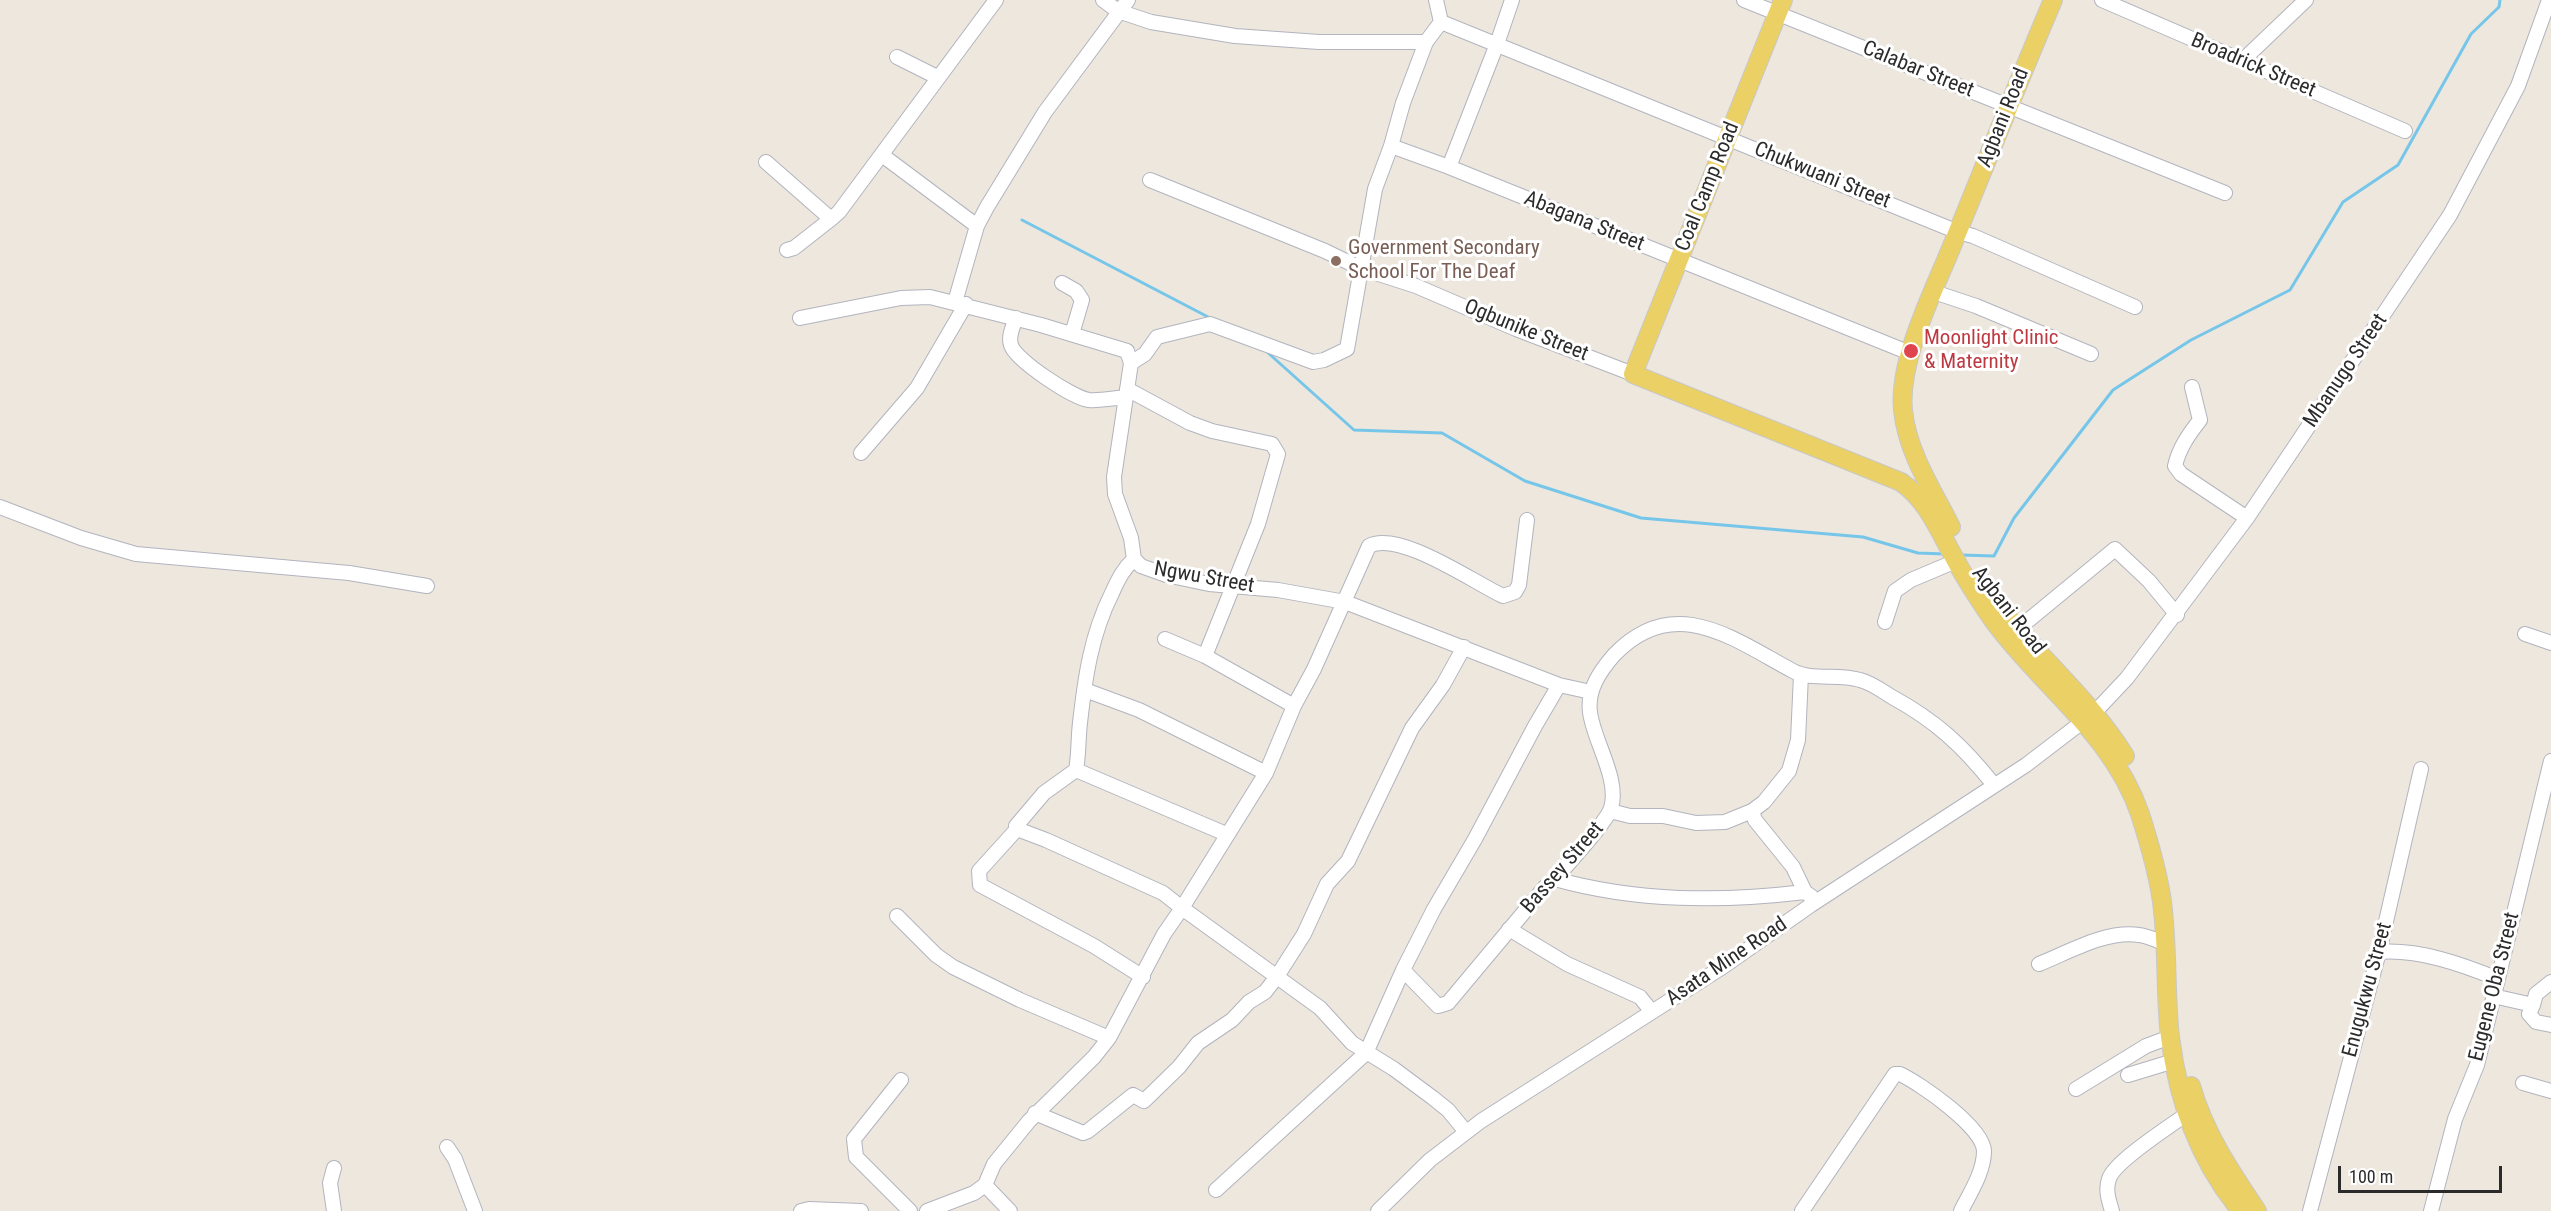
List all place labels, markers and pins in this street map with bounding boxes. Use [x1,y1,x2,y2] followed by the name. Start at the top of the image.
[1348,236,1540,286] place label: Government Secondary School For The Deaf
[1329,254,1343,268] marker: Government Secondary School For The Deaf
[1924,326,2059,376] place label: Moonlight Clinic & Maternity
[1902,342,1920,360] marker: Moonlight Clinic & Maternity

